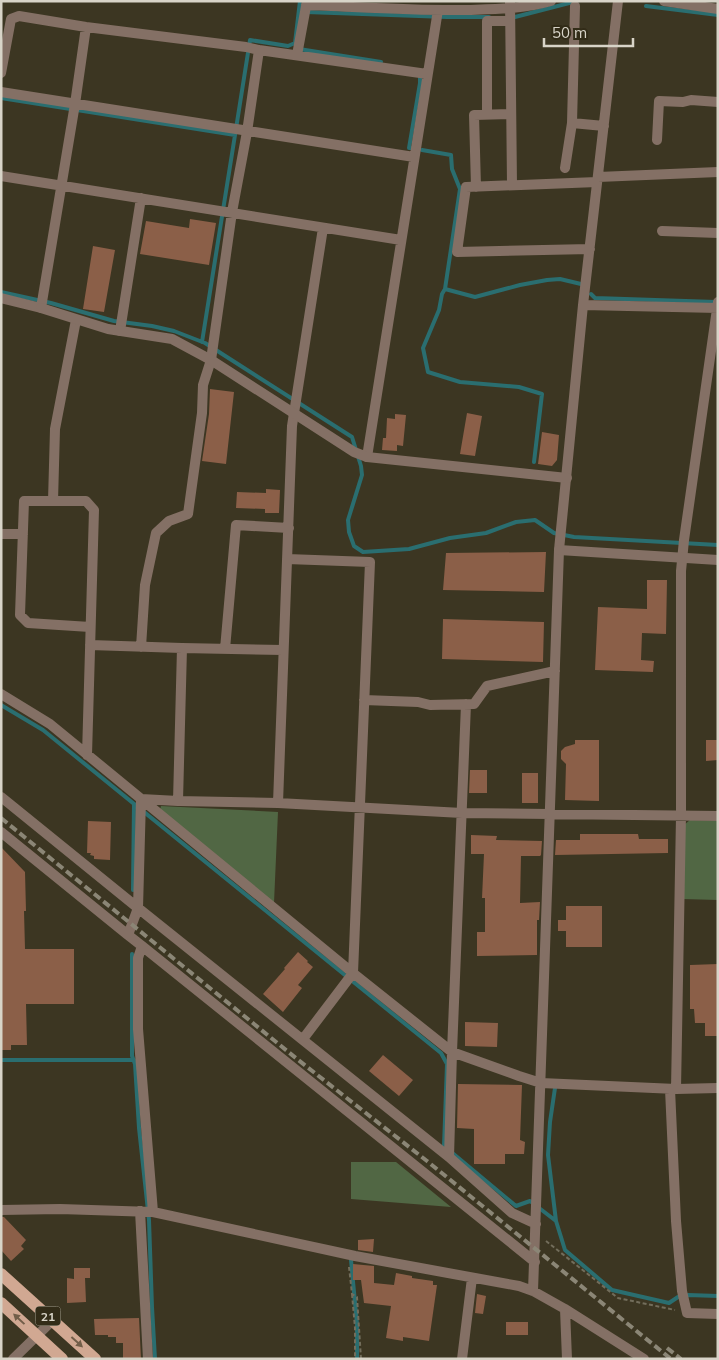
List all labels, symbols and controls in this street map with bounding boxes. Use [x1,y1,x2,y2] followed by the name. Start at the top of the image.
[544,15,633,47] scale bar
[552,23,587,42] text: 50 m
[36,1306,60,1325] road number: 21
[13,1313,25,1325] one-way arrow
[70,1336,82,1348] one-way arrow

